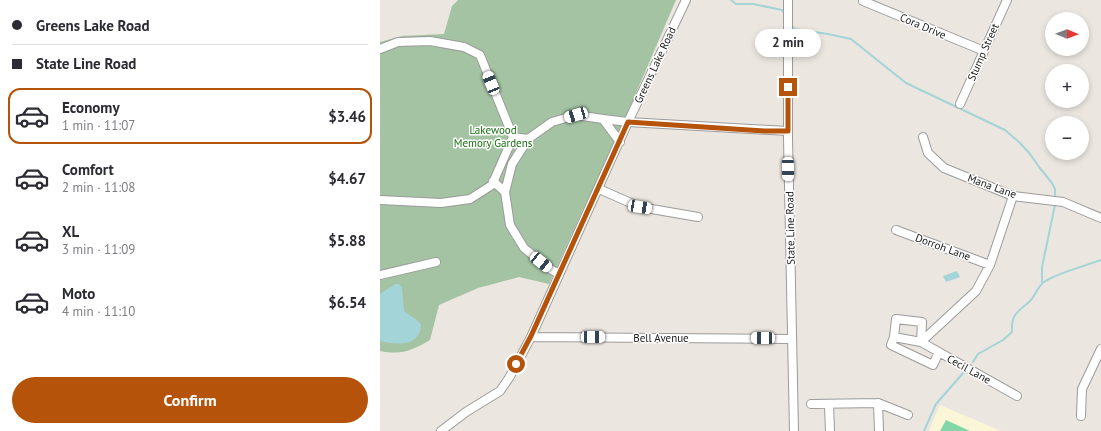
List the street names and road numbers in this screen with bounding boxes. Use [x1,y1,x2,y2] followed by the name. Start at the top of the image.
[898,10,948,42] street label: Cora Drive
[964,21,1002,83] street label: Stump Street
[631,24,679,106] street label: Greens Lake Road
[966,171,1019,201] street label: Mana Lane
[782,191,798,265] street label: State Line Road
[913,231,973,264] street label: Dorroh Lane
[633,331,689,345] street label: Bell Avenue
[945,351,994,387] street label: Cecil Lane

